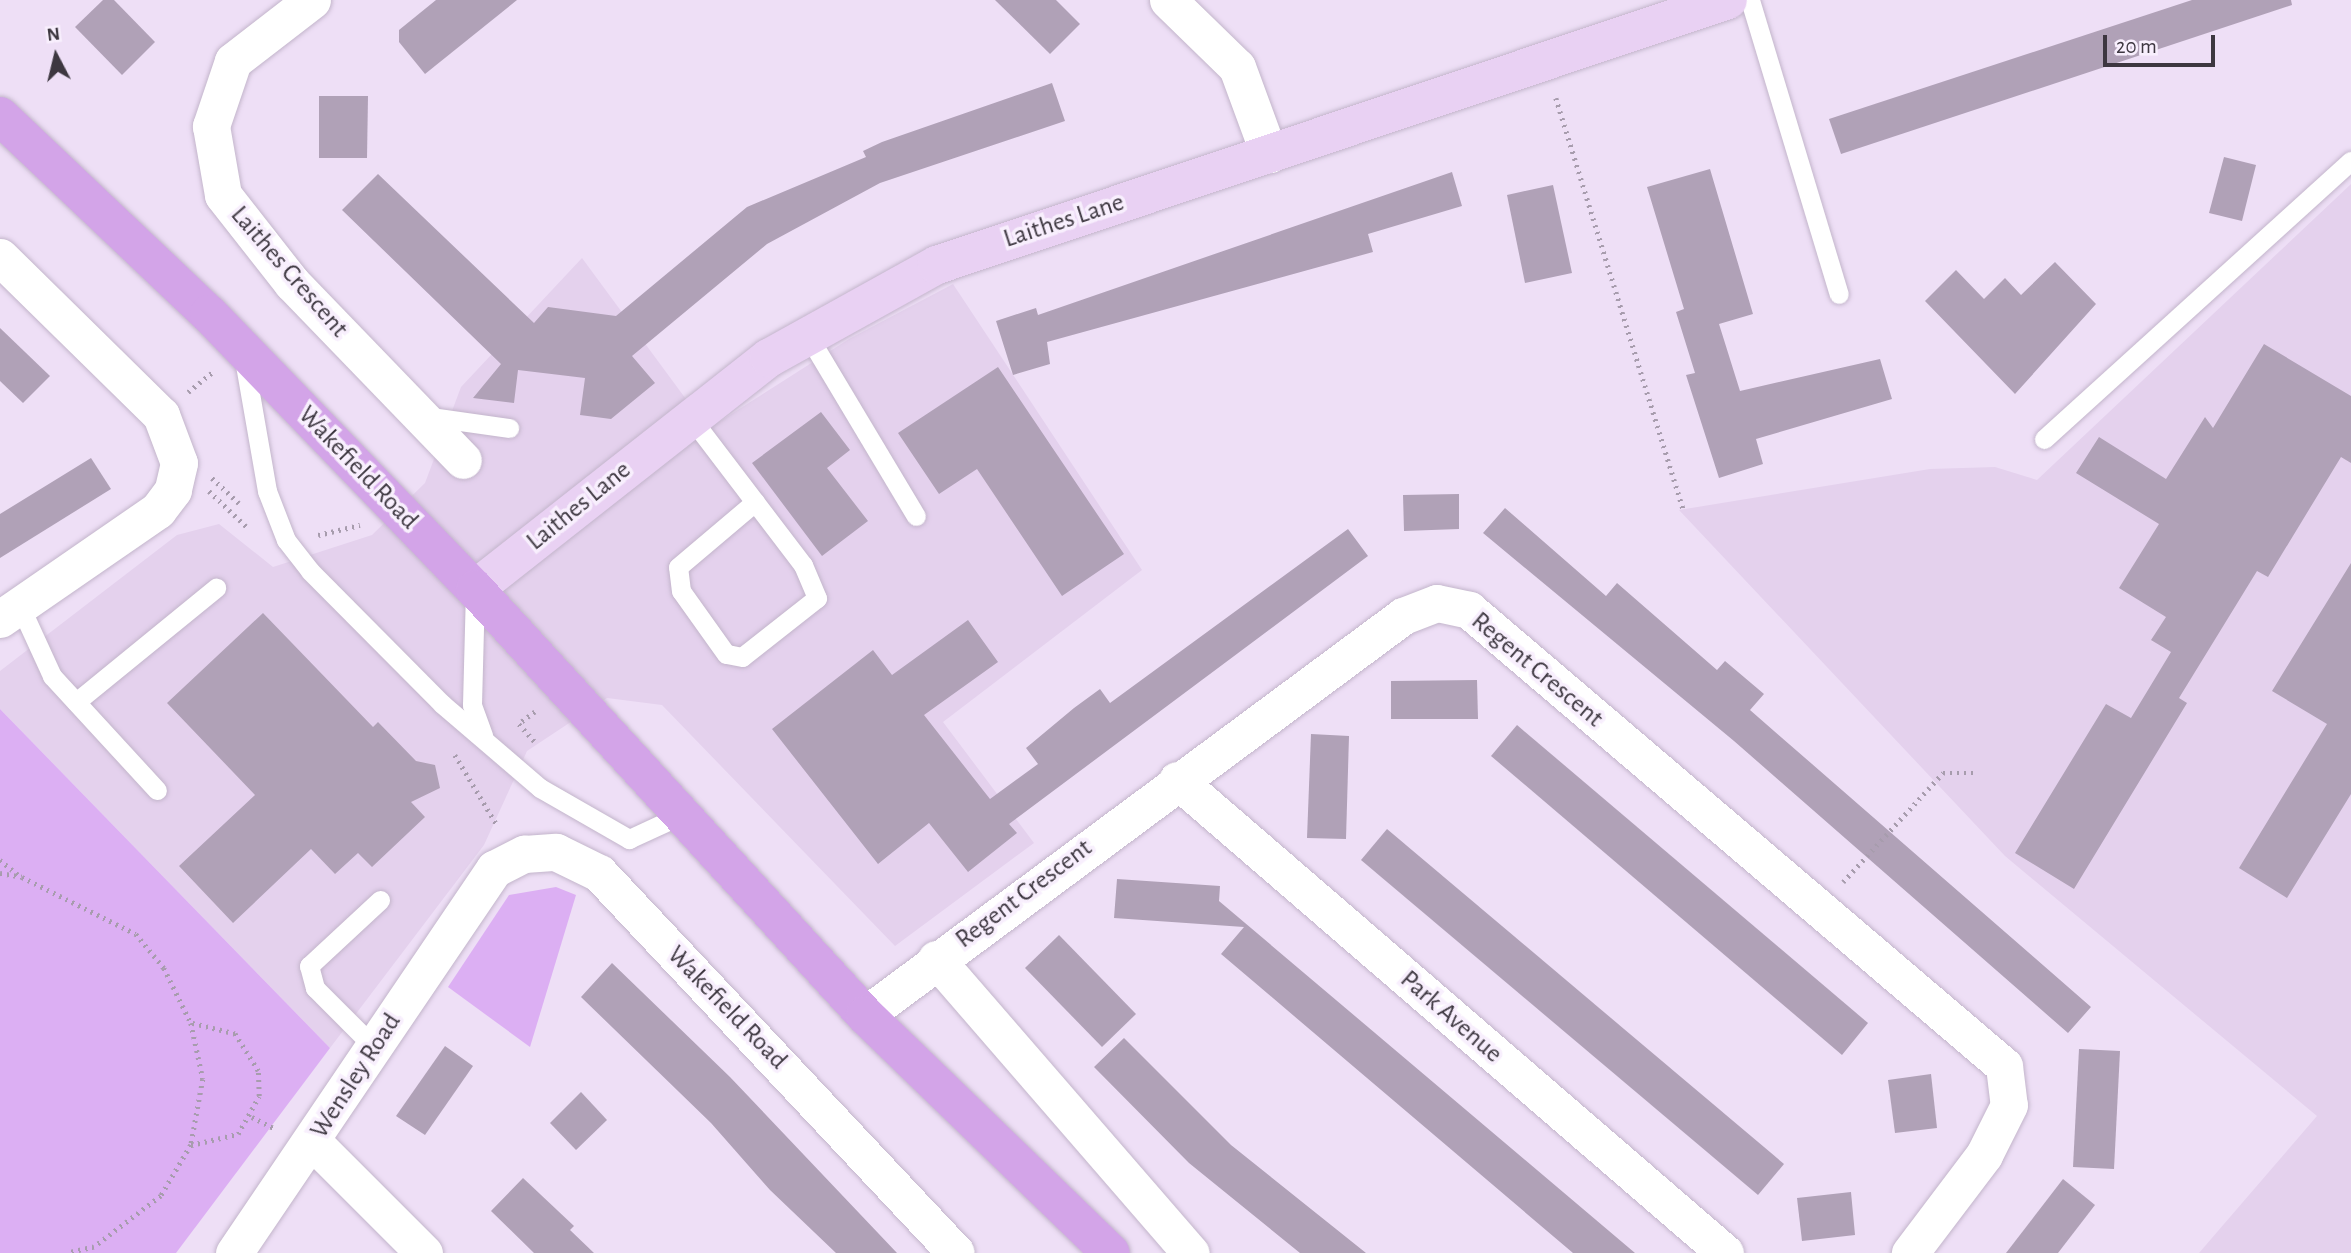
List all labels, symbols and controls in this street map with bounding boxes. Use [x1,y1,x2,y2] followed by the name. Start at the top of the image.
[21,21,91,91] north arrow
[2106,21,2218,65] scale bar
[46,24,61,45] text: N
[2116,36,2157,57] text: 20 m
[1000,187,1128,255] street label: Laithes Lane
[224,200,354,344] street label: Laithes Crescent
[291,400,425,536] street label: Wakefield Road
[521,455,637,557] street label: Laithes Lane
[1465,606,1609,734] street label: Regent Crescent
[950,833,1098,955] street label: Regent Crescent
[660,940,794,1076] street label: Wakefield Road
[1394,964,1508,1070] street label: Park Avenue
[304,1008,408,1144] street label: Wensley Road

